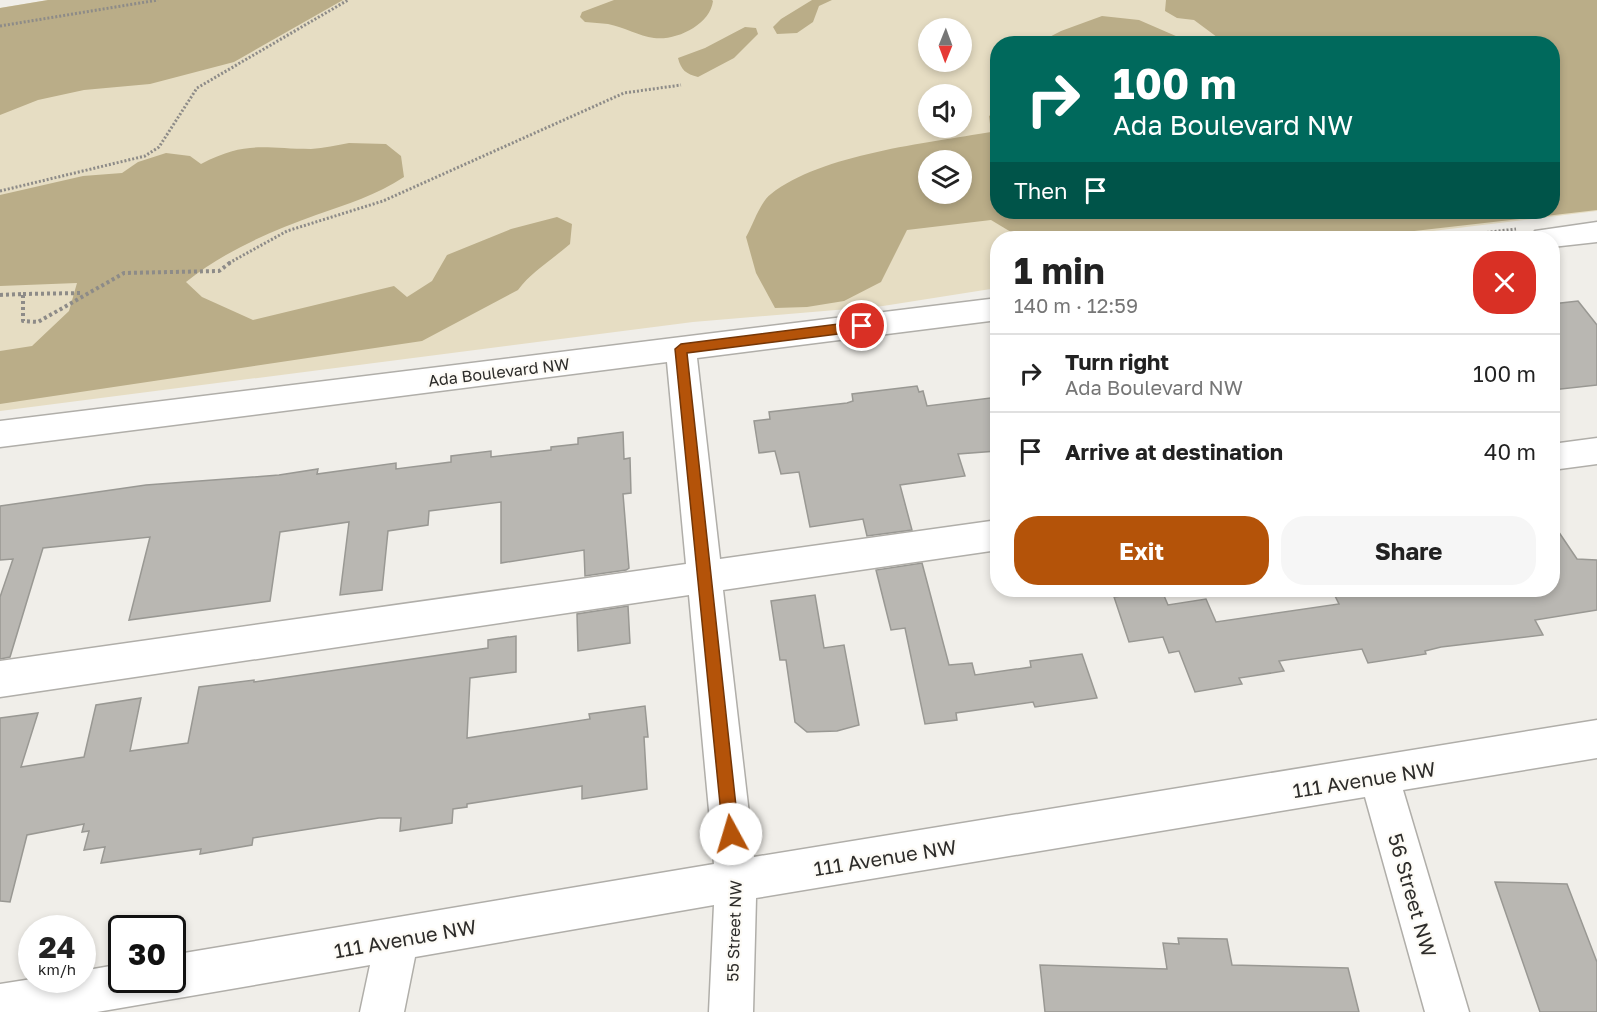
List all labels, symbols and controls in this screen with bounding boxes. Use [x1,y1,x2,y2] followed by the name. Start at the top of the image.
[918,18,972,72] north arrow
[918,18,972,204] map controls
[1113,58,1236,108] text: 100 m
[1014,60,1092,138] icon: right
[918,84,972,138] button: sound
[1113,109,1353,141] text: Ada Boulevard NW
[918,150,972,204] button: layers
[1079,174,1112,207] icon: arrive
[1014,177,1067,204] text: Then
[1014,249,1105,292] text: 1 min
[1473,251,1536,314] button: close
[1014,293,1138,317] text: 140 m · 12:59
[836,300,887,351] pin
[845,309,878,342] icon: arrive
[1065,348,1169,375] text: Turn right
[427,353,571,391] street label: Ada Boulevard NW
[1014,357,1047,390] icon: right
[1473,360,1536,387] text: 100 m
[1065,375,1243,399] text: Ada Boulevard NW
[1014,435,1047,468] icon: arrive
[1065,438,1283,465] text: Arrive at destination
[1484,438,1536,465] text: 40 m
[1014,516,1269,585] button: Exit
[1281,516,1536,585] button: Share
[1291,756,1437,802] street label: 111 Avenue NW
[699,802,763,866] position arrow
[1384,831,1442,959] street label: 56 Street NW
[812,834,958,880] street label: 111 Avenue NW
[722,880,746,982] street label: 55 Street NW
[332,914,478,962] street label: 111 Avenue NW
[108,915,186,993] speed limit sign: 30
[38,929,76,965] text: 24
[38,960,76,978] text: km/h

